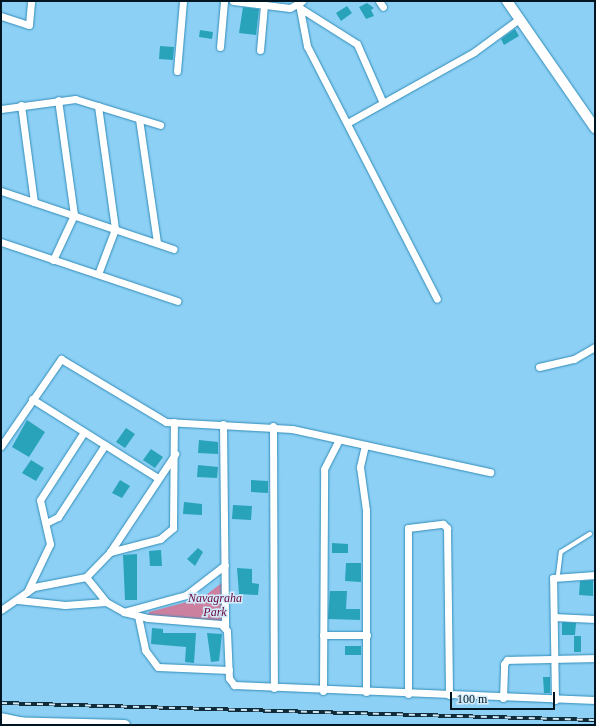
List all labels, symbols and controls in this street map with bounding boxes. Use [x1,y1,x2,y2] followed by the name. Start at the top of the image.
[188,592,242,620] park label: Navagraha Park
[452,684,557,710] scale bar
[457,692,487,706] text: 100 m

